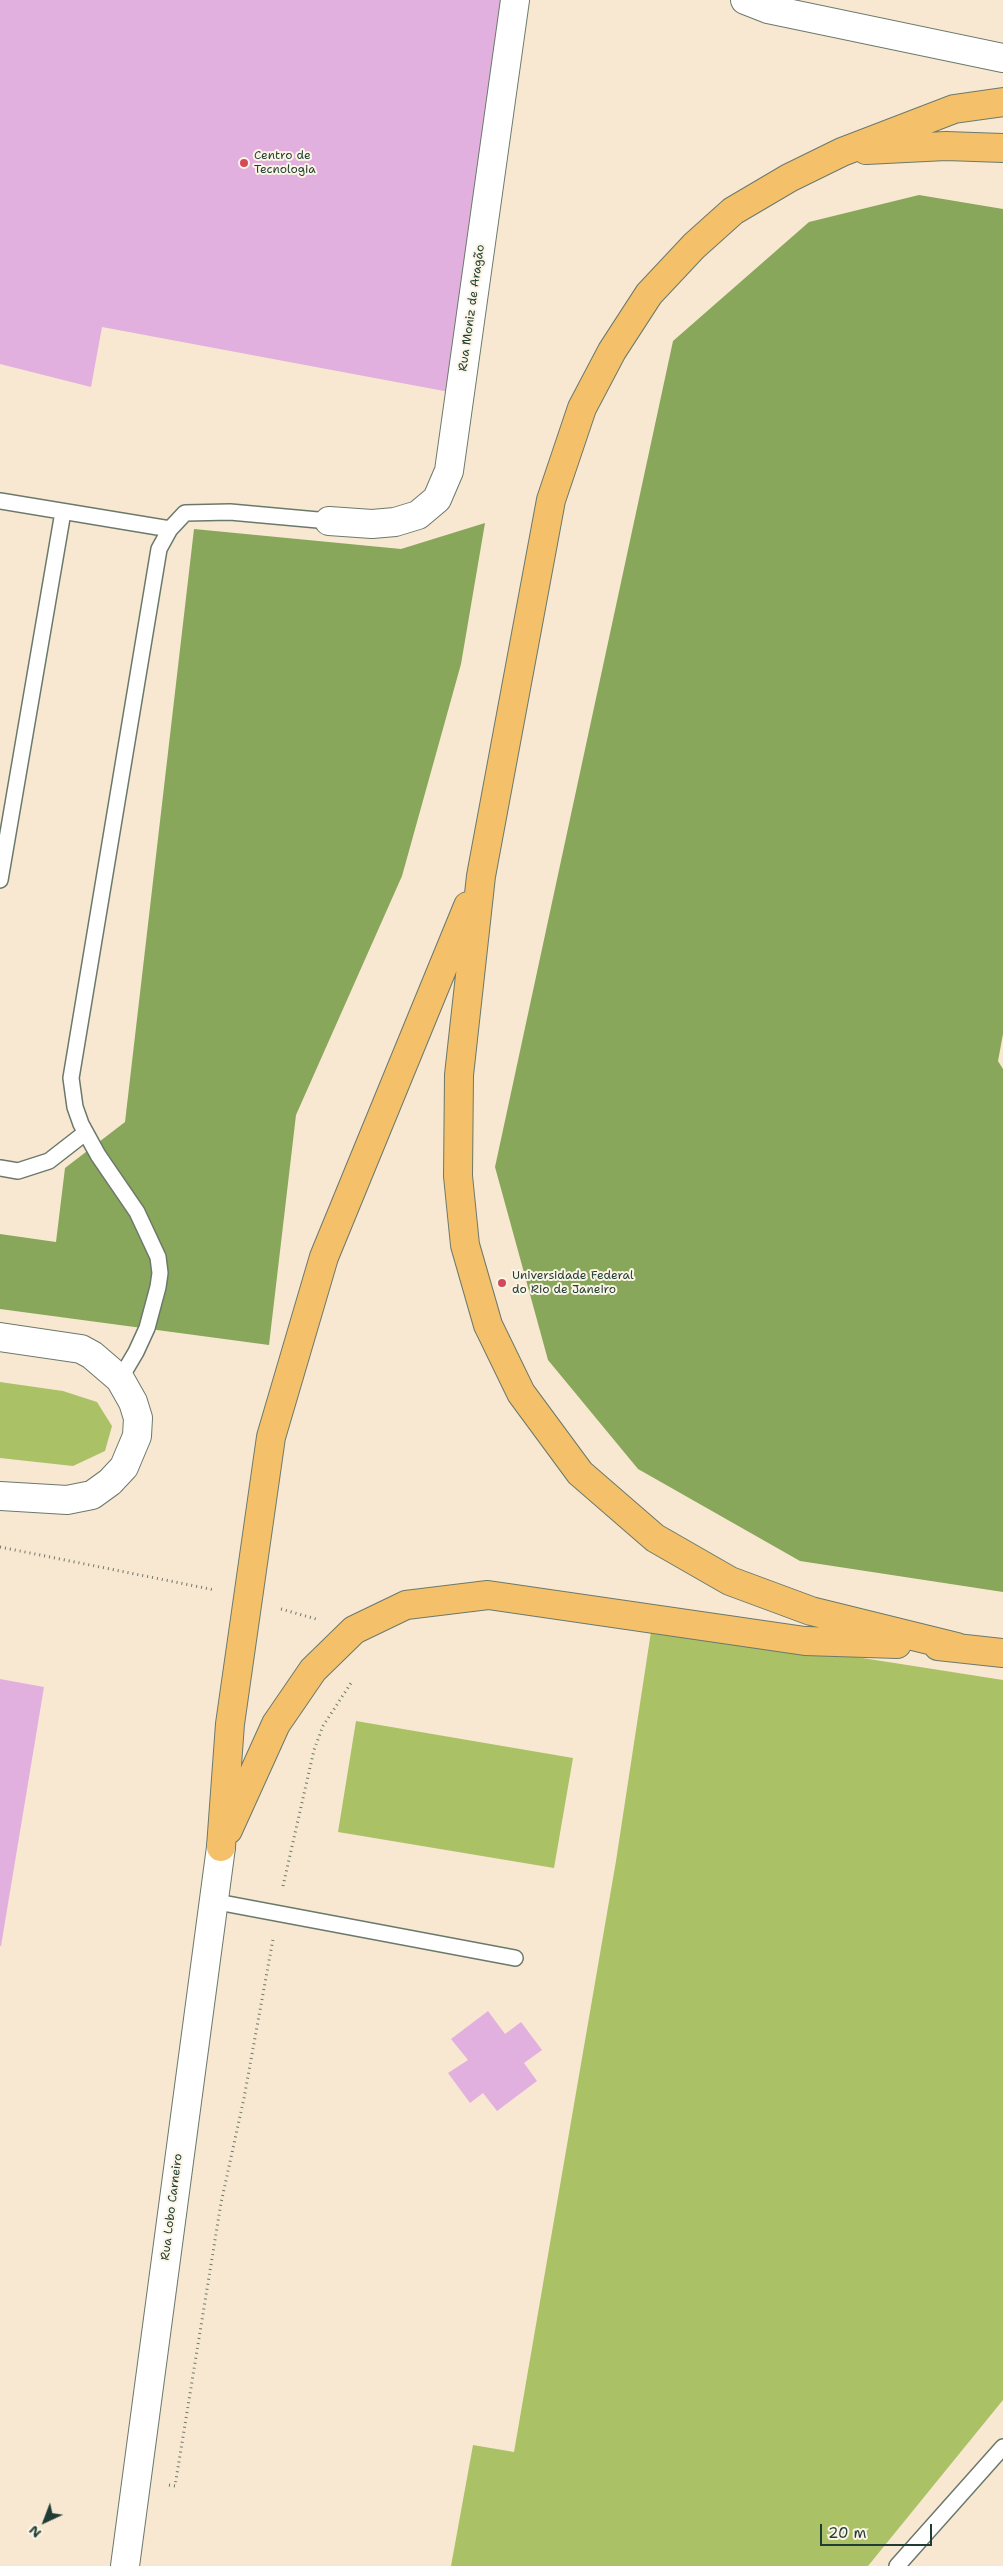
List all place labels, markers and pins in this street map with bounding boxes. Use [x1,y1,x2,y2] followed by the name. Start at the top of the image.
[254,149,316,177] place label: Centro de Tecnologia
[238,157,250,169] marker: Centro de Tecnologia
[512,1269,634,1297] place label: Universidade Federal do Rio de Janeiro
[496,1277,508,1289] marker: Universidade Federal do Rio de Janeiro

